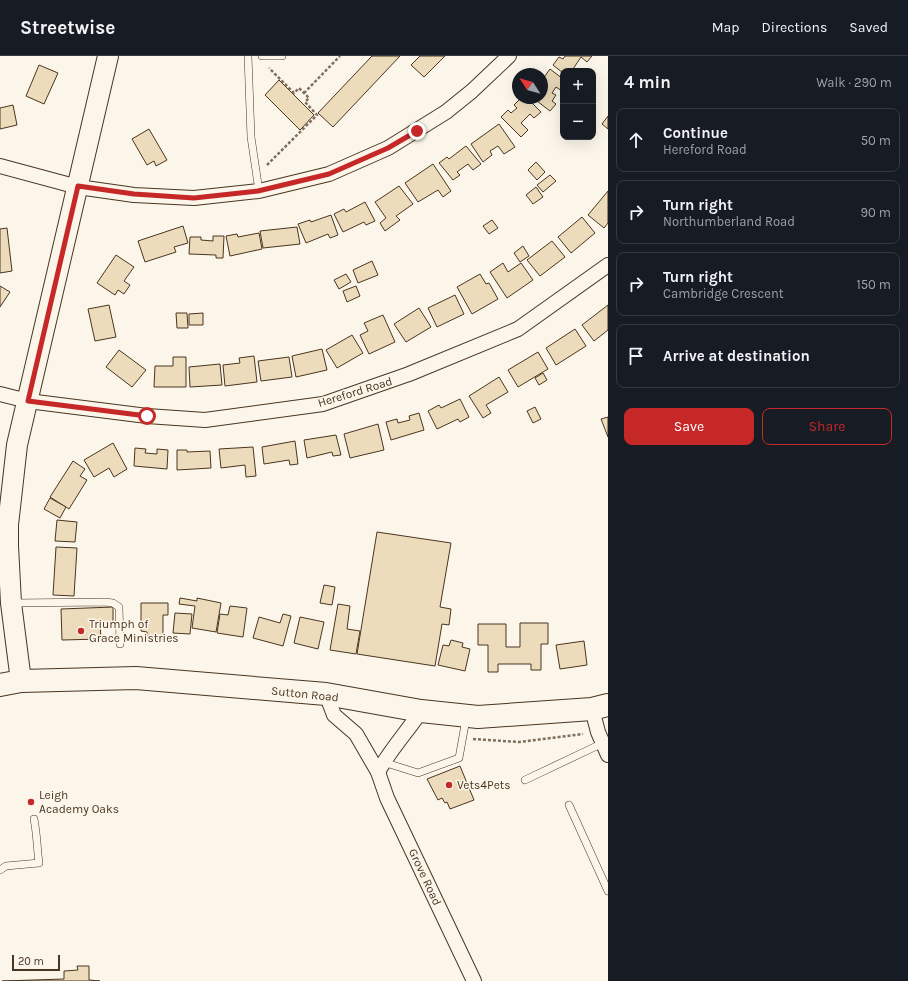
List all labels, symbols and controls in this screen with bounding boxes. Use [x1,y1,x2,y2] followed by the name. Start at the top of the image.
[20,17,115,39] text: Streetwise
[712,19,740,36] text: Map
[762,19,827,36] text: Directions
[849,19,888,36] text: Saved
[512,68,548,104] north arrow
[560,68,596,140] map controls
[560,68,596,104] button: +
[624,72,671,92] text: 4 min
[816,75,892,90] text: Walk · 290 m
[560,104,596,140] button: −
[408,122,426,140] route end
[663,124,728,142] text: Continue
[625,129,647,151] icon: ahead
[861,133,891,148] text: 50 m
[663,142,747,157] text: Hereford Road
[663,196,733,214] text: Turn right
[625,201,647,223] icon: right
[860,205,891,220] text: 90 m
[663,214,795,229] text: Northumberland Road
[663,268,733,286] text: Turn right
[625,273,647,295] icon: right
[856,277,891,292] text: 150 m
[663,286,784,301] text: Cambridge Crescent
[625,345,647,367] icon: arrive
[663,347,810,365] text: Arrive at destination
[316,374,394,410] street label: Hereford Road
[138,407,156,425] route start
[624,408,754,445] button: Save
[762,408,892,445] button: Share
[89,617,179,645] place label: Triumph of Grace Ministries
[76,626,86,636] marker: Triumph of Grace Ministries
[271,683,339,705] street label: Sutton Road
[457,778,511,792] place label: Vets4Pets
[444,780,454,790] marker: Vets4Pets
[39,788,119,816] place label: Leigh Academy Oaks
[26,797,36,807] marker: Leigh Academy Oaks
[406,846,444,908] street label: Grove Road
[12,953,60,972] scale bar
[18,955,44,968] text: 20 m

